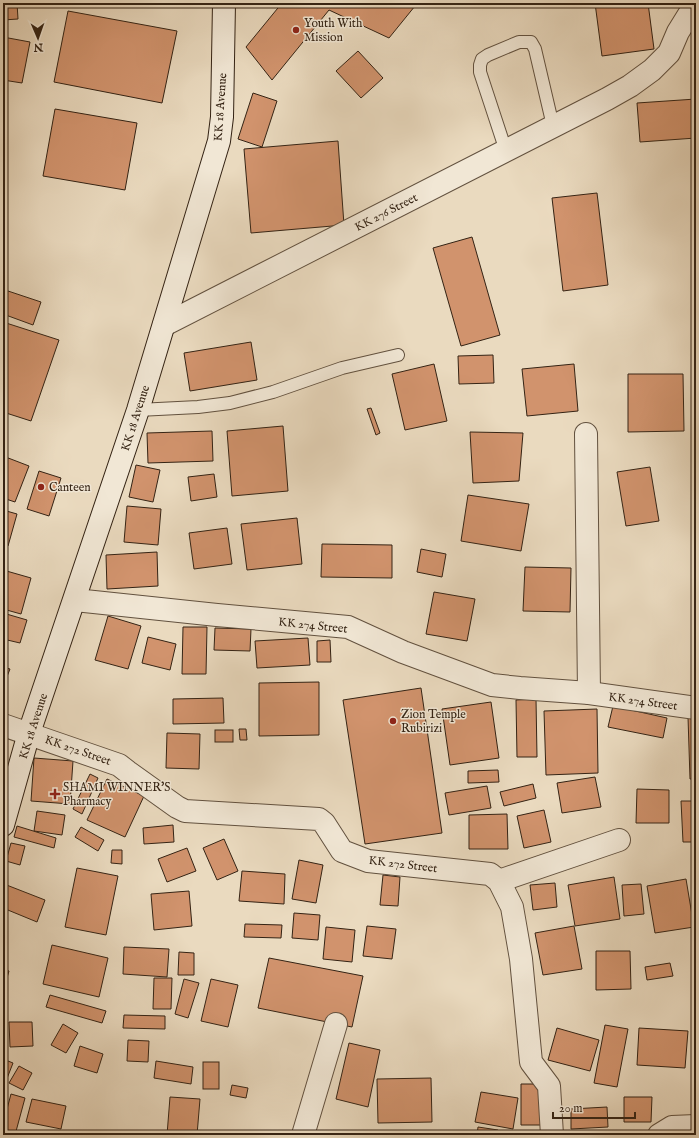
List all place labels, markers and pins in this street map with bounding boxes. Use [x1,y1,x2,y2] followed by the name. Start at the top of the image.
[304,16,363,45] place label: Youth With Mission
[291,25,301,35] marker: Youth With Mission
[49,480,91,495] place label: Canteen
[36,482,46,492] marker: Canteen
[401,707,466,736] place label: Zion Temple Rubirizi
[388,716,398,726] marker: Zion Temple Rubirizi
[63,780,170,809] place label: SHAMI WINNER'S Pharmacy
[50,789,60,799] marker: SHAMI WINNER'S Pharmacy

